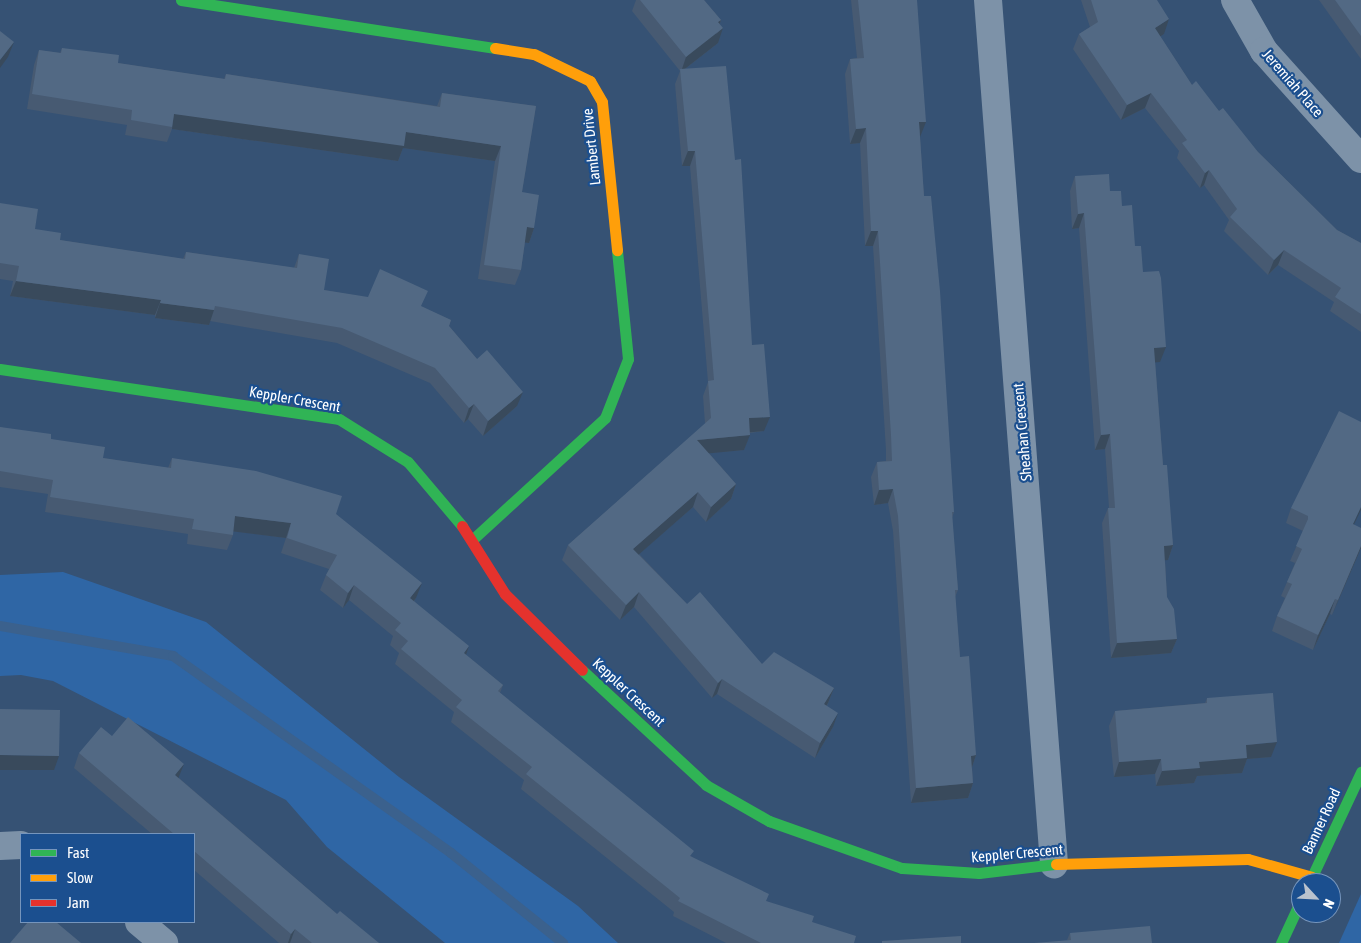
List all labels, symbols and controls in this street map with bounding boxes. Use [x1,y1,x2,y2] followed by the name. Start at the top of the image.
[1259,45,1327,121] street label: Jeremiah Place
[578,108,604,186] street label: Lambert Drive
[248,382,342,416] street label: Keppler Crescent
[1009,382,1035,482] street label: Sheahan Crescent
[589,654,669,730] street label: Keppler Crescent
[1298,785,1344,857] street label: Banner Road
[20,833,195,923] legend
[970,840,1064,866] street label: Keppler Crescent
[67,844,89,861] text: Fast
[67,869,93,886] text: Slow
[1291,873,1341,923] north arrow
[67,894,90,911] text: Jam
[1320,897,1338,911] text: N

